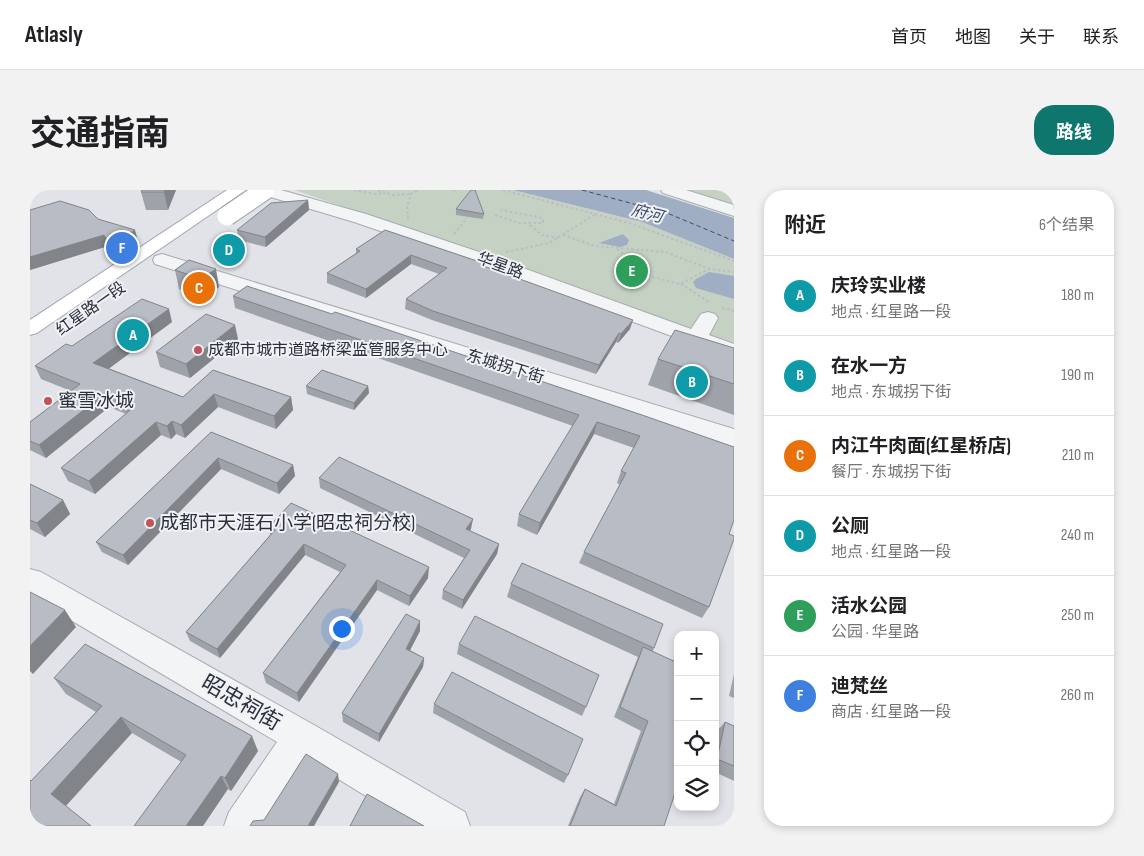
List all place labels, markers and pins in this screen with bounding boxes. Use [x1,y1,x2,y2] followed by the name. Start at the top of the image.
[106,229,138,267] pin: F
[213,231,245,269] pin: D
[616,252,648,290] pin: E
[183,269,215,307] pin: C
[117,316,149,354] pin: A
[208,341,448,360] place label: 成都市城市道路桥梁监管服务中心
[192,344,204,356] marker: 成都市城市道路桥梁监管服务中心
[676,363,708,401] pin: B
[58,390,134,413] place label: 蜜雪冰城
[42,395,54,407] marker: 蜜雪冰城
[160,512,415,535] place label: 成都市天涯石小学(昭忠祠分校)
[144,517,156,529] marker: 成都市天涯石小学(昭忠祠分校)

